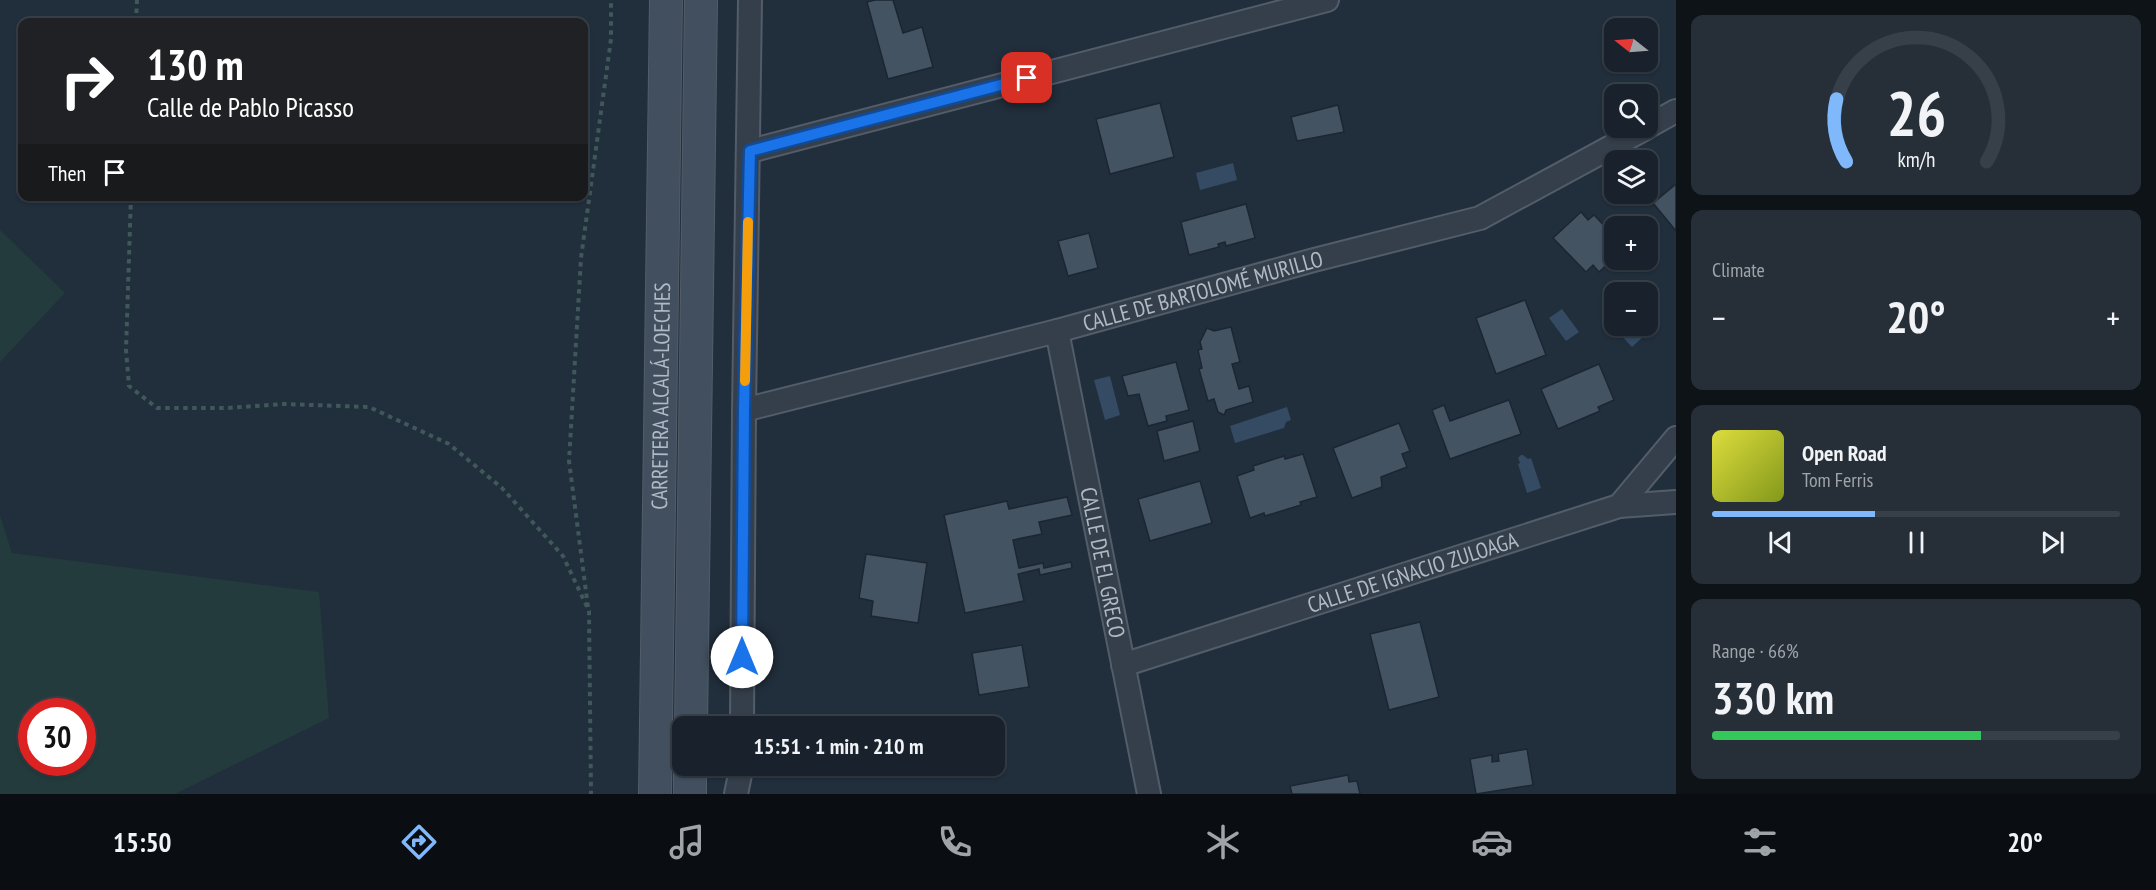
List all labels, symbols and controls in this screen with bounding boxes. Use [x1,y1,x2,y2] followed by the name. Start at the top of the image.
[1604,18,1658,72] north arrow
[1604,18,1658,336] map controls
[147,37,244,92] text: 130 m
[48,42,126,120] icon: right
[1001,52,1052,103] pin
[1010,61,1043,94] icon: arrive
[1886,72,1946,153] text: 26
[1604,84,1658,138] button: search
[147,90,354,124] text: Calle de Pablo Picasso
[1897,145,1935,173] text: km/h
[1604,150,1658,204] button: layers
[98,156,131,189] icon: arrive
[48,159,86,187] text: Then
[1604,216,1658,270] button: +
[1080,244,1326,337] street label: CALLE DE BARTOLOMÉ MURILLO
[1712,257,1765,283] text: Climate
[645,282,676,510] street label: CARRETERA ALCALÁ-LOECHES
[1604,282,1658,336] button: −
[1886,287,1946,345] text: 20°
[1712,296,1726,339] text: −
[2106,296,2120,339] text: +
[1802,439,1887,467] text: Open Road
[1802,467,1873,493] text: Tom Ferris
[1074,485,1132,640] street label: CALLE DE EL GRECO
[1304,525,1522,619] street label: CALLE DE IGNACIO ZULOAGA
[1764,526,1797,559] icon: previous
[1900,526,1933,559] icon: pause
[2036,526,2069,559] icon: next
[710,625,774,689] position arrow
[1712,638,1799,664] text: Range · 66%
[1712,668,1834,726] text: 330 km
[18,698,96,776] speed limit sign: 30
[753,732,924,760] text: 15:51 · 1 min · 210 m
[398,821,440,863] icon: directions
[666,821,708,863] icon: music
[934,821,976,863] icon: phone
[1202,821,1244,863] icon: climate
[1471,821,1513,863] icon: car
[1739,821,1781,863] icon: filters
[113,825,172,859] text: 15:50
[2007,825,2043,859] text: 20°

